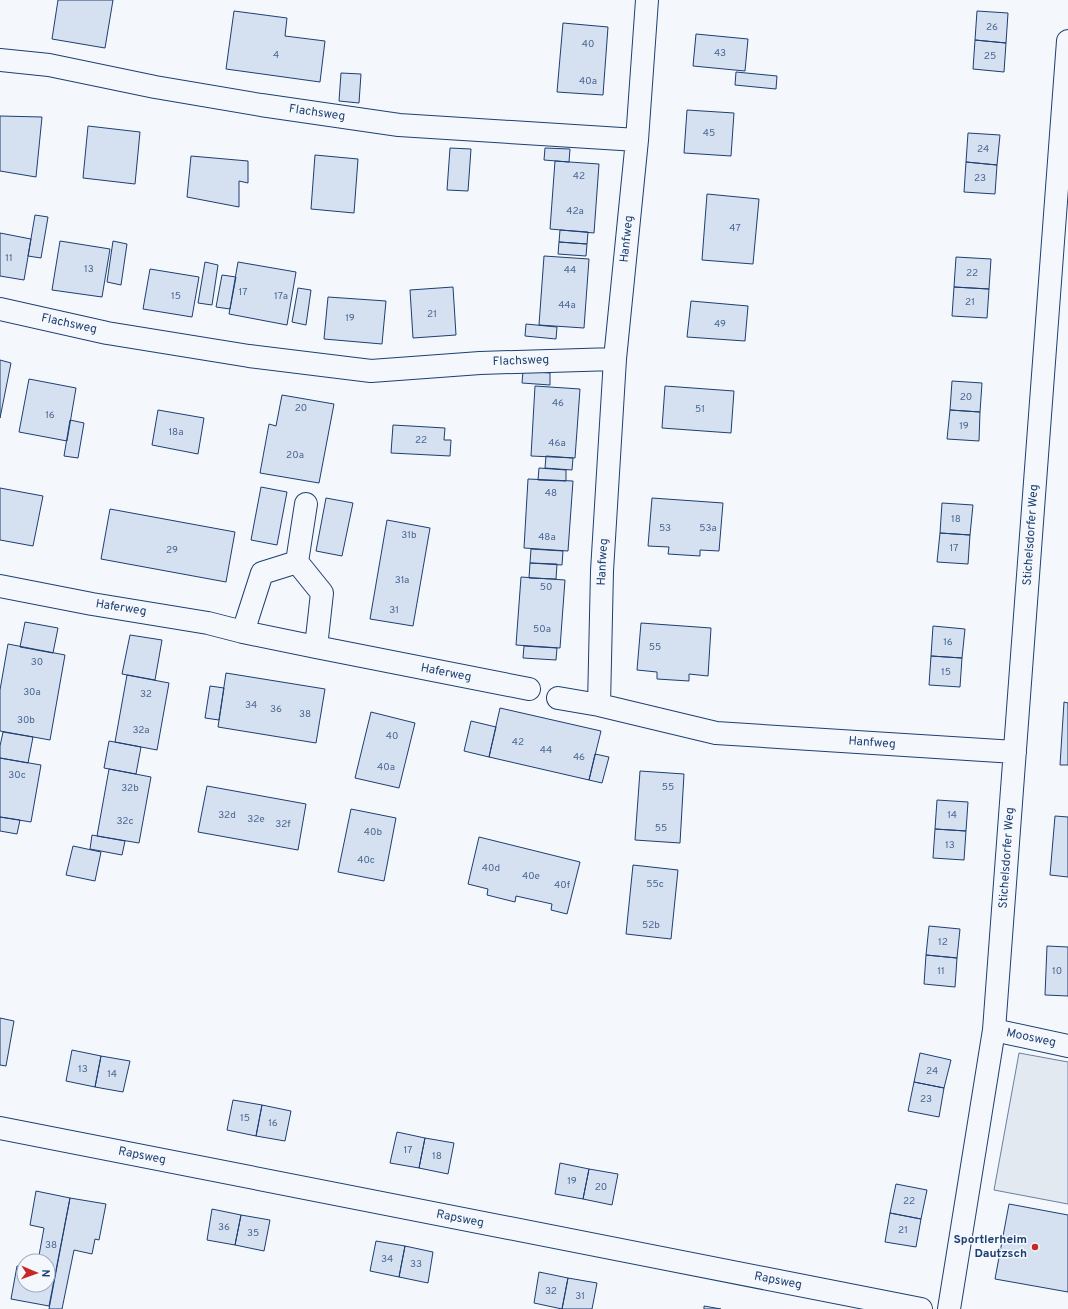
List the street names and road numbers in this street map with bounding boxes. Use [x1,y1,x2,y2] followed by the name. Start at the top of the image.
[288,101,346,125] street label: Flachsweg
[617,215,637,263] street label: Hanfweg
[40,310,98,338] street label: Flachsweg
[492,352,550,370] street label: Flachsweg
[1019,484,1043,586] street label: Stichelsdorfer Weg
[594,538,612,586] street label: Hanfweg
[94,596,148,620] street label: Haferweg
[419,660,473,686] street label: Haferweg
[848,733,896,753] street label: Hanfweg
[995,807,1019,909] street label: Stichelsdorfer Weg
[1005,1025,1057,1051] street label: Moosweg
[117,1144,167,1168] street label: Rapsweg
[435,1207,485,1231] street label: Rapsweg
[753,1269,803,1293] street label: Rapsweg

